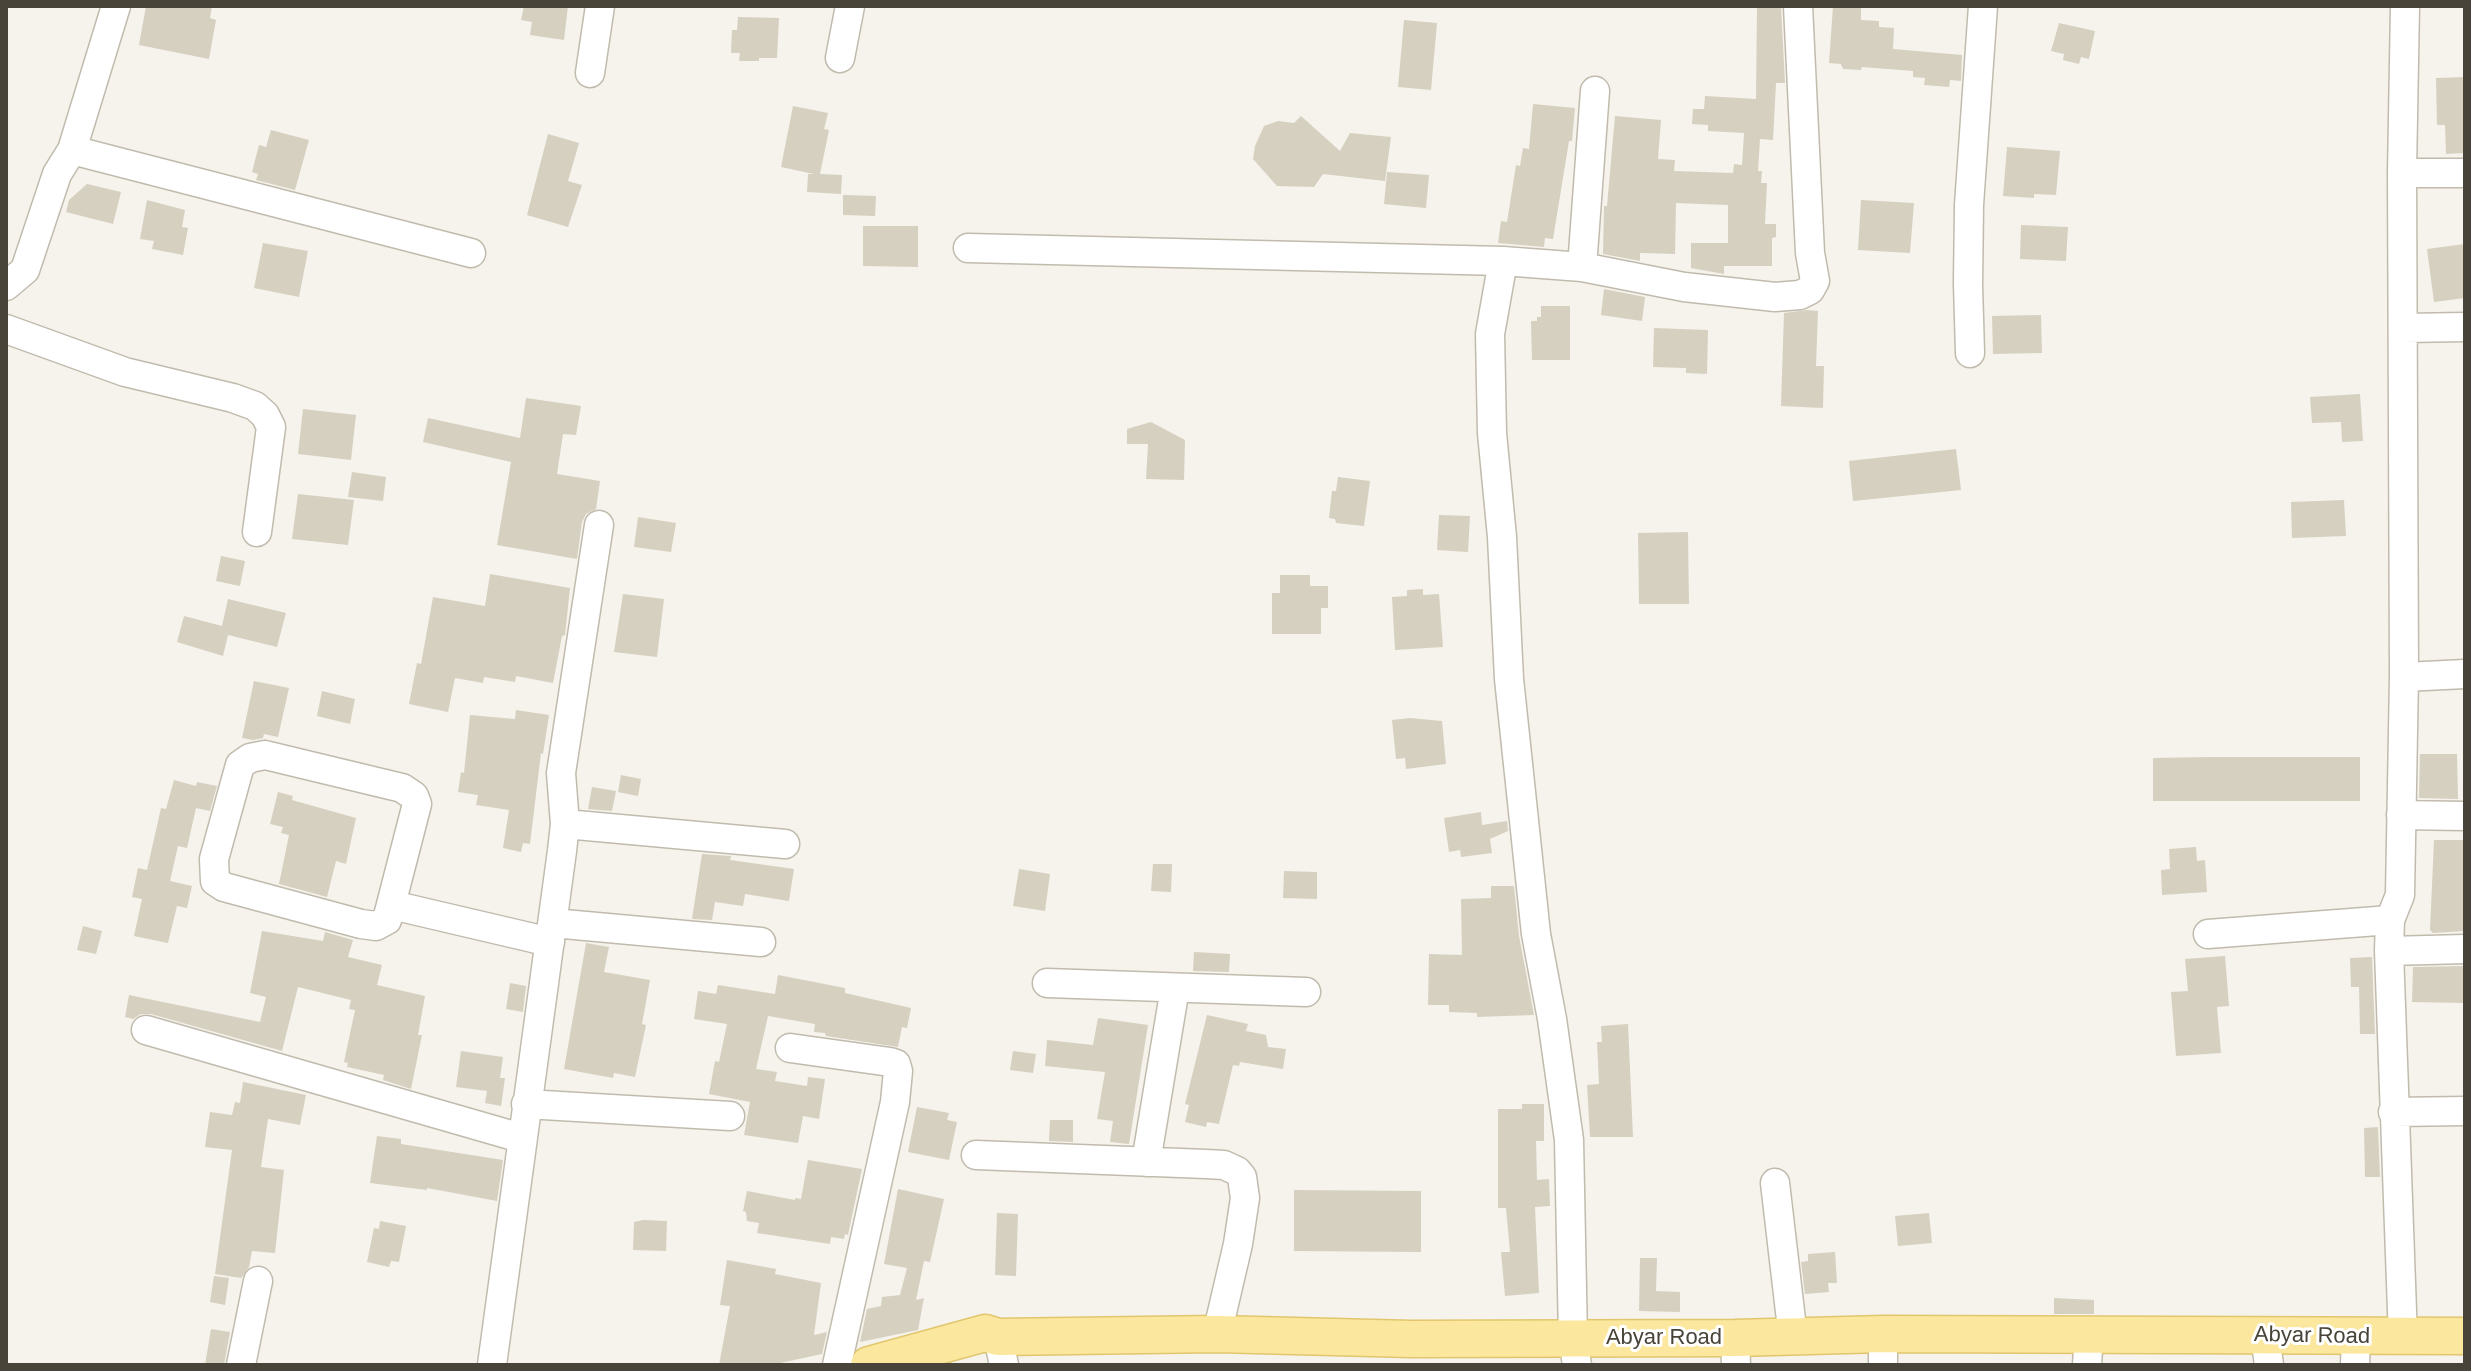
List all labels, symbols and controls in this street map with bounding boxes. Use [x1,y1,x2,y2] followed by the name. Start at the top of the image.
[2254,1322,2370,1350] street label: Abyar Road
[1606,1325,1722,1351] street label: Abyar Road

